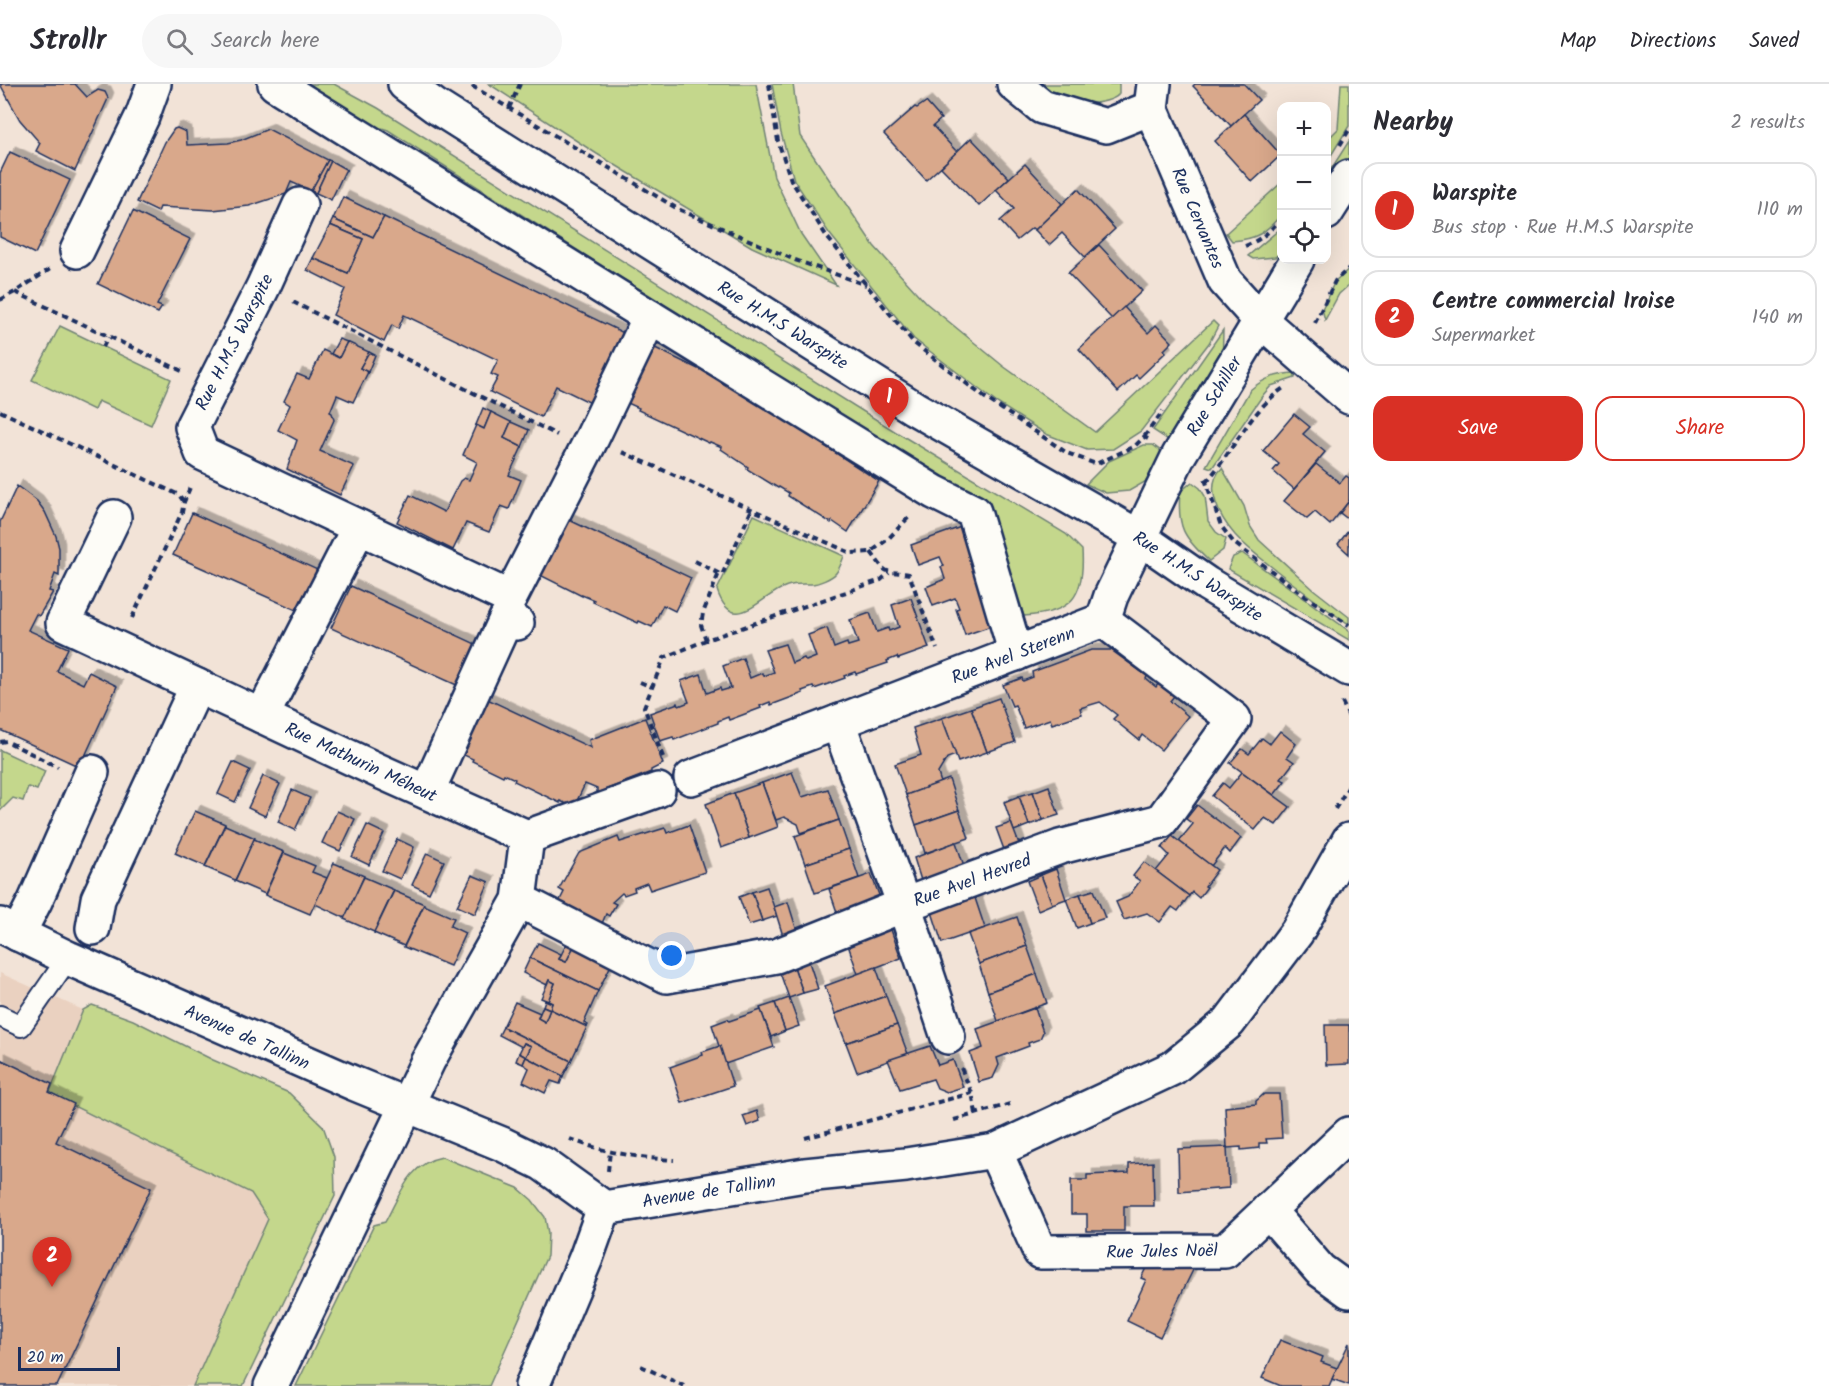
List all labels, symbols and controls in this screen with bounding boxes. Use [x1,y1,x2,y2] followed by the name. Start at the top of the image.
[142,14,562,68] search box
[30,19,106,64] text: Strollr
[211,24,320,59] text: Search here
[163,25,196,58] icon: search
[1560,25,1596,58] text: Map
[1629,25,1716,58] text: Directions
[1749,25,1799,58] text: Saved
[1277,102,1331,264] map controls
[1277,102,1331,156] button: +
[1373,102,1453,144] text: Nearby
[1730,107,1805,139] text: 2 results
[1277,156,1331,210] button: −
[1162,163,1231,274] street label: Rue Cervantes
[1432,177,1517,212] text: Warspite
[1391,194,1398,226] text: 1
[1757,194,1803,226] text: 110 m
[1277,210,1331,264] button: locate
[1432,212,1693,244] text: Bus stop · Rue H.M.S Warspite
[188,269,282,416] street label: Rue H.M.S Warspite
[711,274,854,378] street label: Rue H.M.S Warspite
[1432,285,1675,320] text: Centre commercial Iroise
[1389,302,1400,334] text: 2
[1752,302,1803,334] text: 140 m
[1432,320,1535,352] text: Supermarket
[1180,350,1251,442] street label: Rue Schiller
[870,378,908,428] pin: 1
[1373,396,1583,461] button: Save
[1595,396,1805,461] button: Share
[1126,524,1268,630] street label: Rue H.M.S Warspite
[947,619,1080,693] street label: Rue Avel Sterenn
[280,715,442,812] street label: Rue Mathurin Méheut
[909,846,1036,916] street label: Rue Avel Hevred
[657,941,686,970] your location
[179,998,314,1079] street label: Avenue de Tallinn
[640,1168,778,1217] street label: Avenue de Tallinn
[1106,1237,1219,1268] street label: Rue Jules Noël
[32,1238,72,1287] pin: 2
[18,1344,120,1372] scale bar
[27,1345,63,1370] text: 20 m

